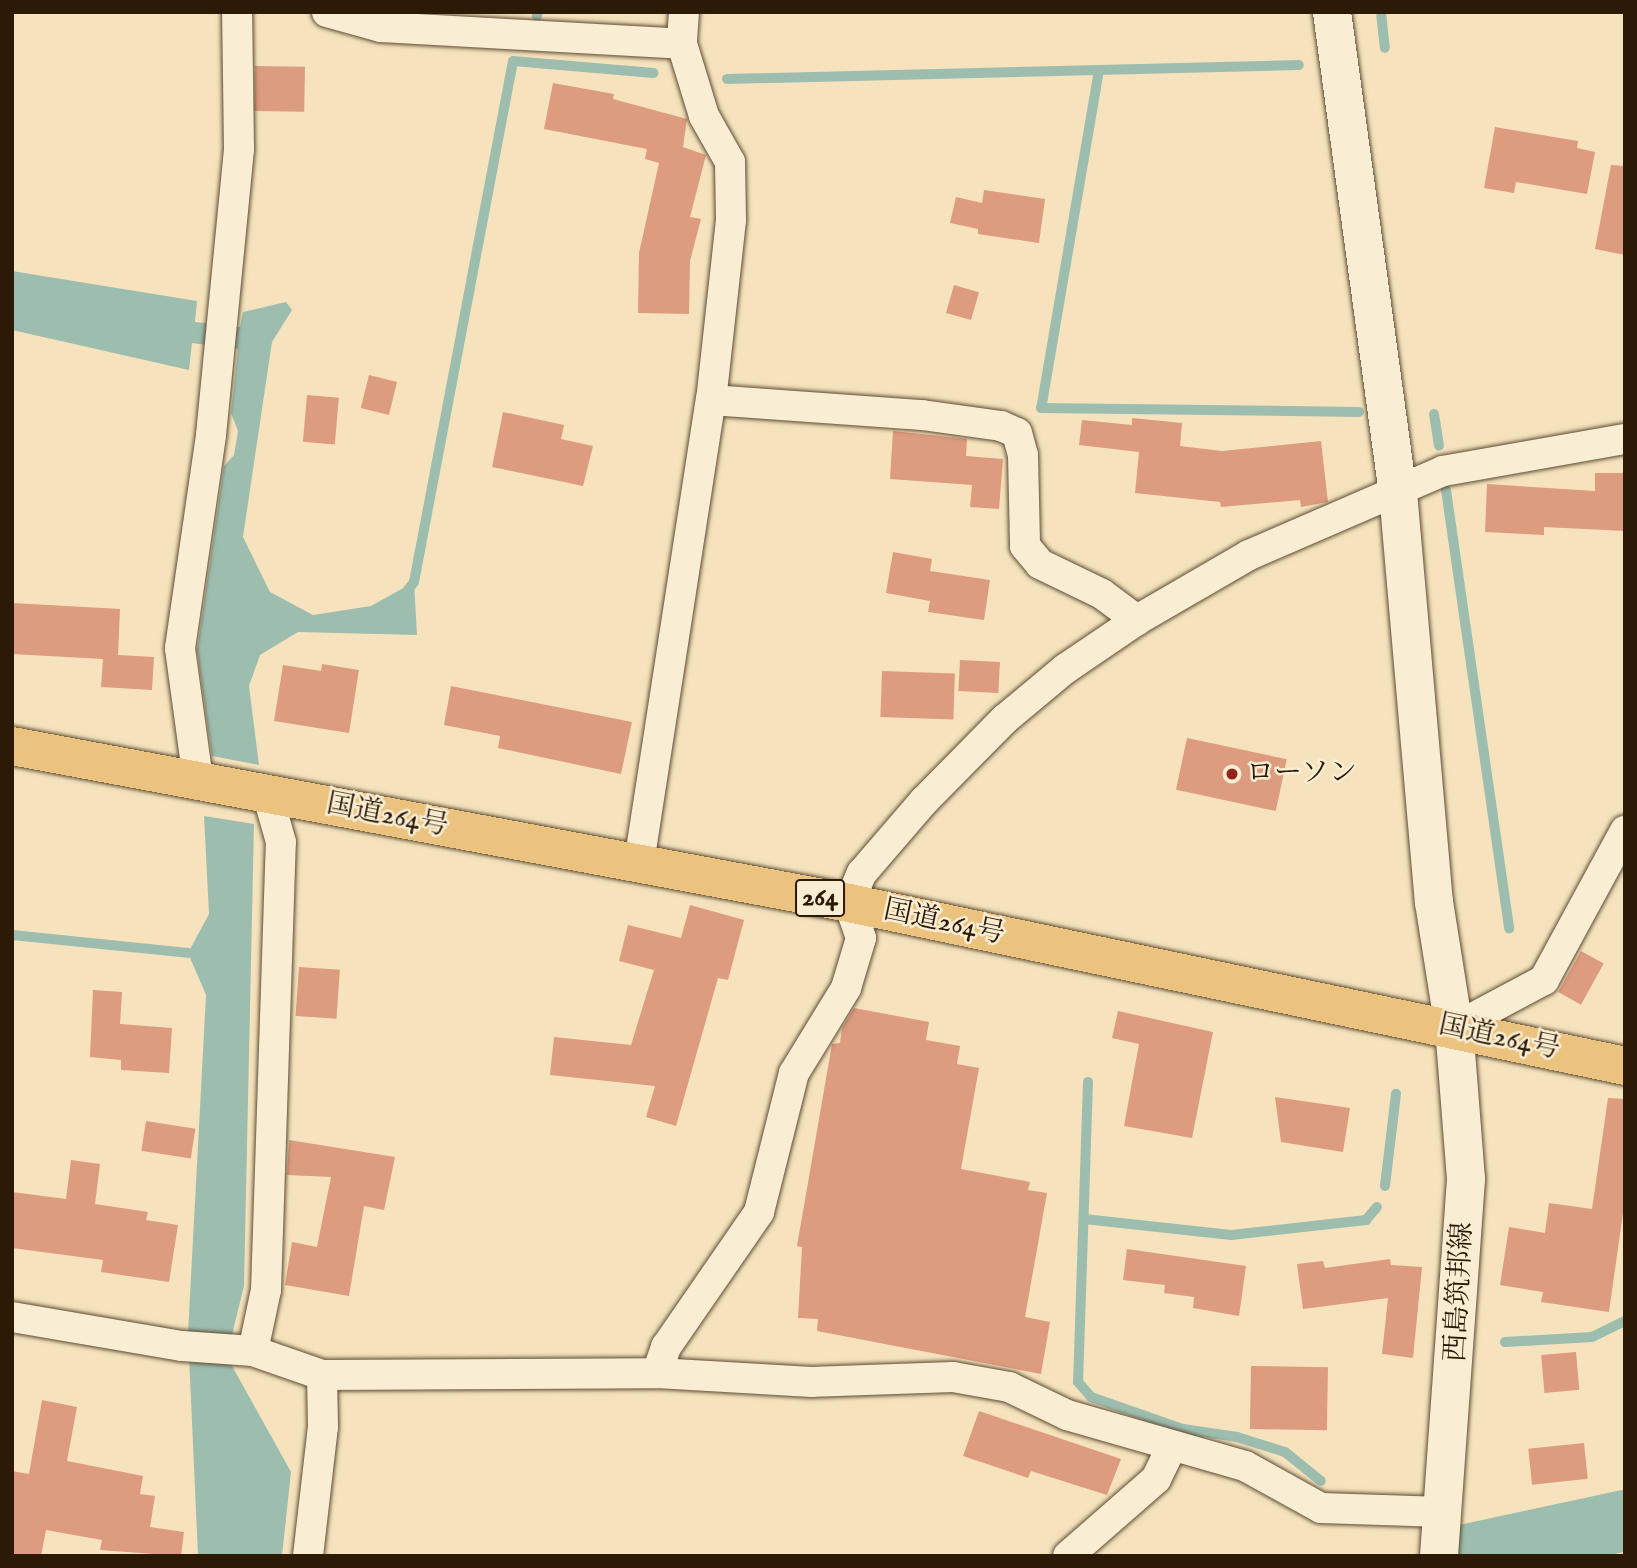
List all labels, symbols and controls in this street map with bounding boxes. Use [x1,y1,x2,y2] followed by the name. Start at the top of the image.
[1246,757,1358,791] place label: ローソン
[1224,766,1240,782] marker: ローソン
[324,788,450,844] street label: 国道264号
[794,876,846,920] road number: 264
[881,894,1007,952] street label: 国道264号
[1436,1009,1562,1067] street label: 国道264号
[1440,1221,1480,1363] street label: 西島筑邦線

